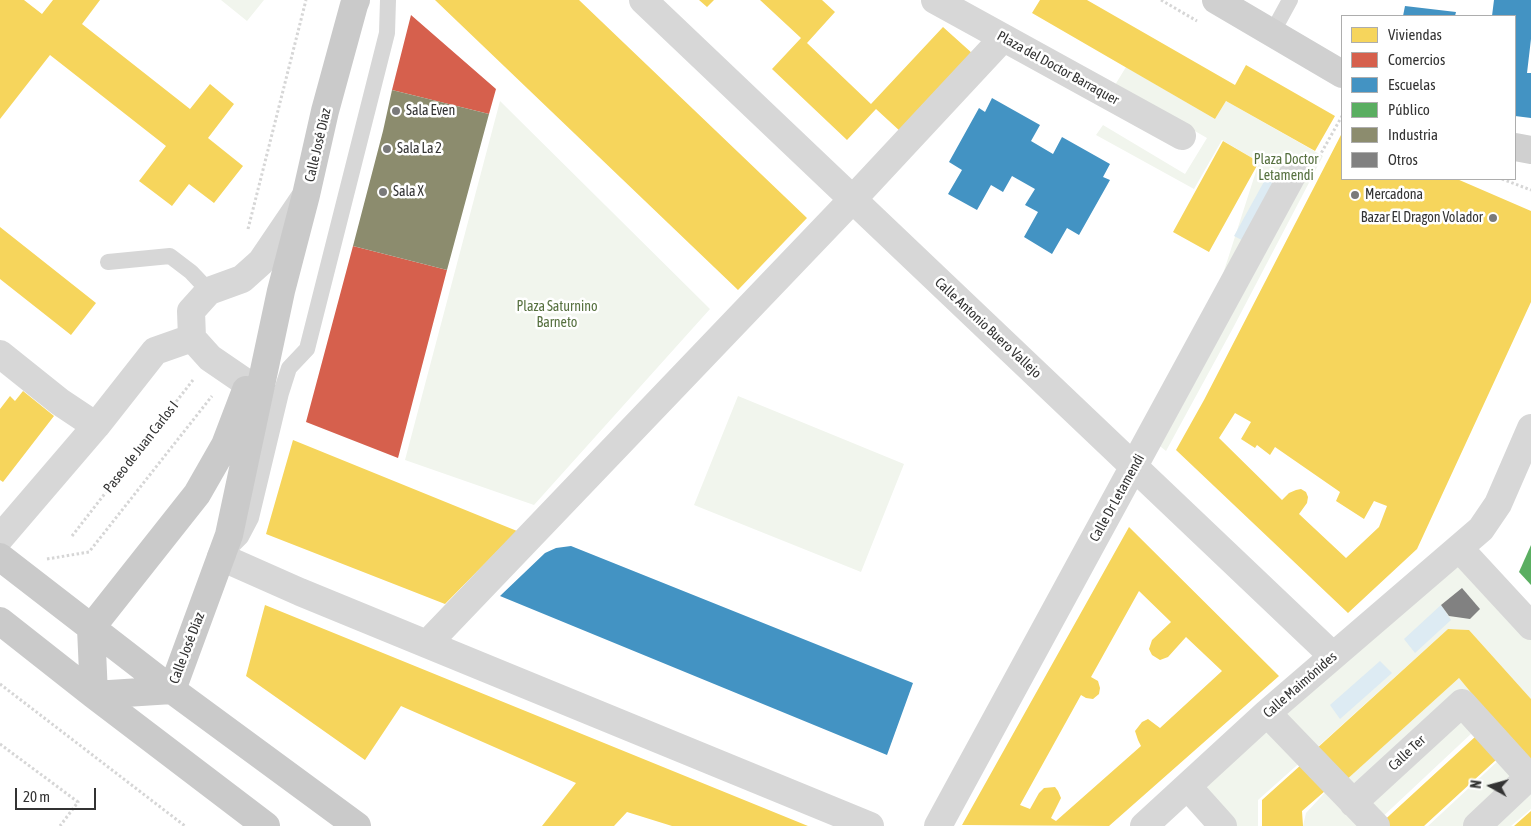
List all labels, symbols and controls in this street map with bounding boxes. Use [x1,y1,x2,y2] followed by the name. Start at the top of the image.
[1341,15,1516,180] legend
[1388,26,1442,43] text: Viviendas
[994,27,1122,109] street label: Plaza del Doctor Barraquer
[1388,51,1445,68] text: Comercios
[1388,76,1436,93] text: Escuelas
[1388,101,1430,118] text: Público
[406,103,455,119] place label: Sala Even
[390,105,402,117] marker: Sala Even
[301,106,335,184] street label: Calle José Díaz
[1388,126,1438,143] text: Industria
[397,141,442,157] place label: Sala La 2
[381,143,393,155] marker: Sala La 2
[1388,151,1418,168] text: Otros
[1254,152,1318,184] park label: Plaza Doctor Letamendi
[393,184,424,200] place label: Sala X
[377,186,389,198] marker: Sala X
[1365,187,1423,203] place label: Mercadona
[1349,189,1361,201] marker: Mercadona
[1361,210,1483,226] place label: Bazar El Dragon Volador
[1487,212,1499,224] marker: Bazar El Dragon Volador
[931,274,1045,382] street label: Calle Antonio Buero Vallejo
[516,299,598,332] park label: Plaza Saturnino Barneto
[100,398,182,496] street label: Paseo de Juan Carlos I
[1086,451,1148,545] street label: Calle Dr Letamendi
[166,610,208,686] street label: Calle José Díaz
[1260,648,1340,722] street label: Calle Maimónides
[1385,732,1429,774] street label: Calle Ter
[1466,761,1516,811] north arrow
[18,778,99,810] scale bar
[1468,779,1485,789] text: N
[23,788,50,805] text: 20 m

